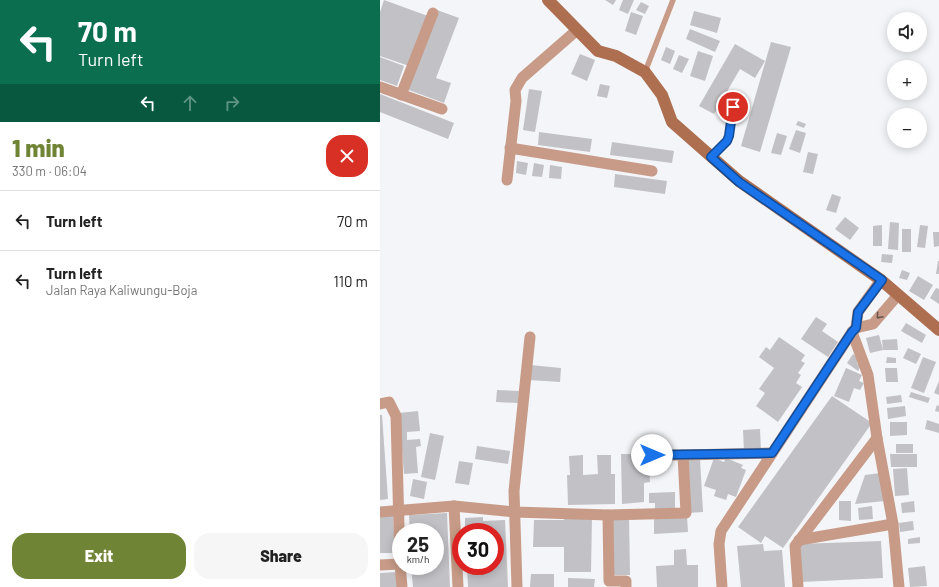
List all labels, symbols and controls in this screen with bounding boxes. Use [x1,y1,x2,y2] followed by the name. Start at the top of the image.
[887,12,927,148] map controls
[887,12,927,52] button: sound
[78,14,137,48] text: 70 m
[12,16,64,68] icon: left
[78,48,144,70] text: Turn left
[887,60,927,100] button: +
[716,90,750,124] pin
[137,92,159,114] icon: left
[179,92,201,114] icon: ahead
[221,92,243,114] icon: right
[722,96,744,118] icon: arrive
[887,108,927,148] button: −
[12,133,65,162] text: 1 min
[326,135,368,177] button: close
[12,163,87,179] text: 330 m · 06:04
[12,210,34,232] icon: left
[46,212,102,230] text: Turn left
[337,212,368,230] text: 70 m
[46,264,102,282] text: Turn left
[12,270,34,292] icon: left
[334,272,368,290] text: 110 m
[46,282,197,298] text: Jalan Raya Kaliwungu-Boja
[877,311,884,319] one-way arrow
[631,434,673,476] position arrow
[452,523,504,575] speed limit sign: 30
[407,532,429,556] text: 25
[12,533,186,579] button: Exit
[194,533,368,579] button: Share
[407,553,429,565] text: km/h

